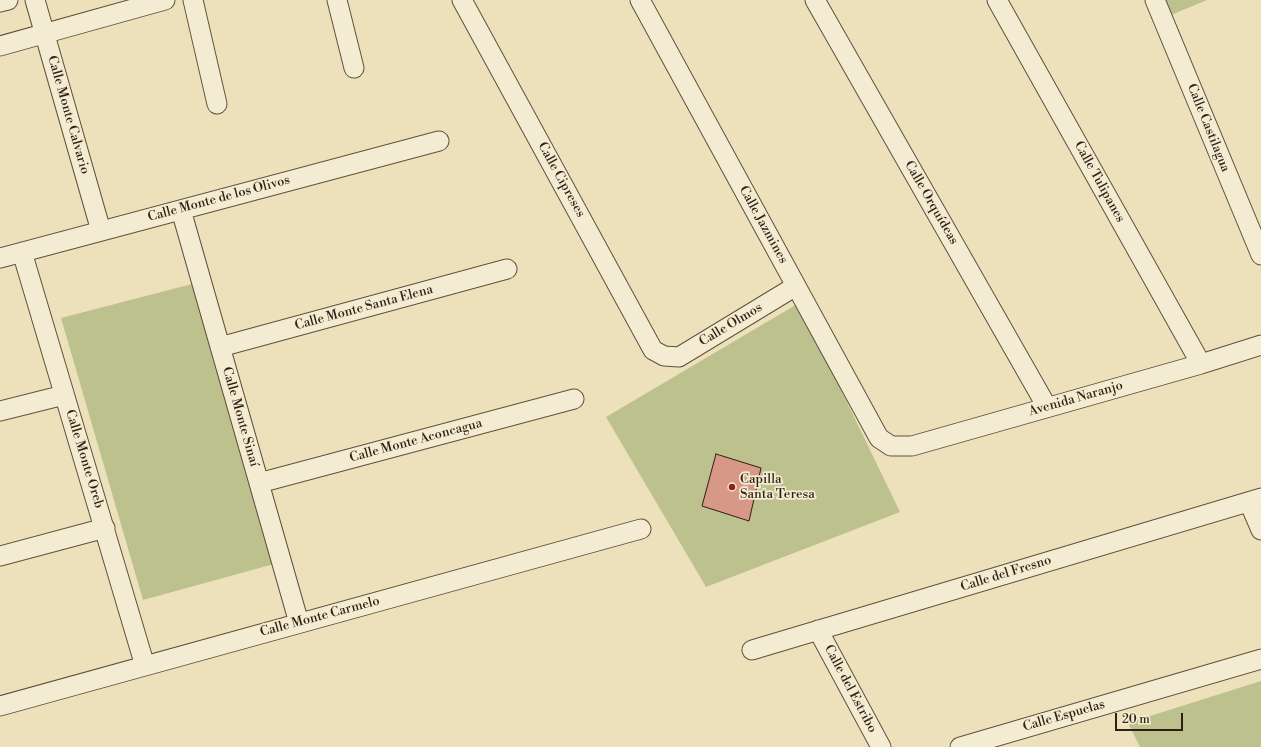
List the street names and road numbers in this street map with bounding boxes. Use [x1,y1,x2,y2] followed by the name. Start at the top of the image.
[44,54,92,176] street label: Calle Monte Calvario
[1183,82,1233,174] street label: Calle Castilagua
[1070,139,1128,225] street label: Calle Tulipanes
[534,140,588,220] street label: Calle Cipreses
[901,158,961,248] street label: Calle Orquídeas
[146,173,292,225] street label: Calle Monte de los Olivos
[735,183,791,267] street label: Calle Jazmines
[293,282,435,334] street label: Calle Monte Santa Elena
[697,300,765,350] street label: Calle Olmos
[218,365,262,469] street label: Calle Monte Sinaí
[1027,378,1125,420] street label: Avenida Naranjo
[62,408,106,510] street label: Calle Monte Oreb
[348,416,484,466] street label: Calle Monte Aconcagua
[959,553,1053,595] street label: Calle del Fresno
[258,594,382,640] street label: Calle Monte Carmelo
[820,642,880,736] street label: Calle del Estribo
[1021,697,1107,735] street label: Calle Espuelas

